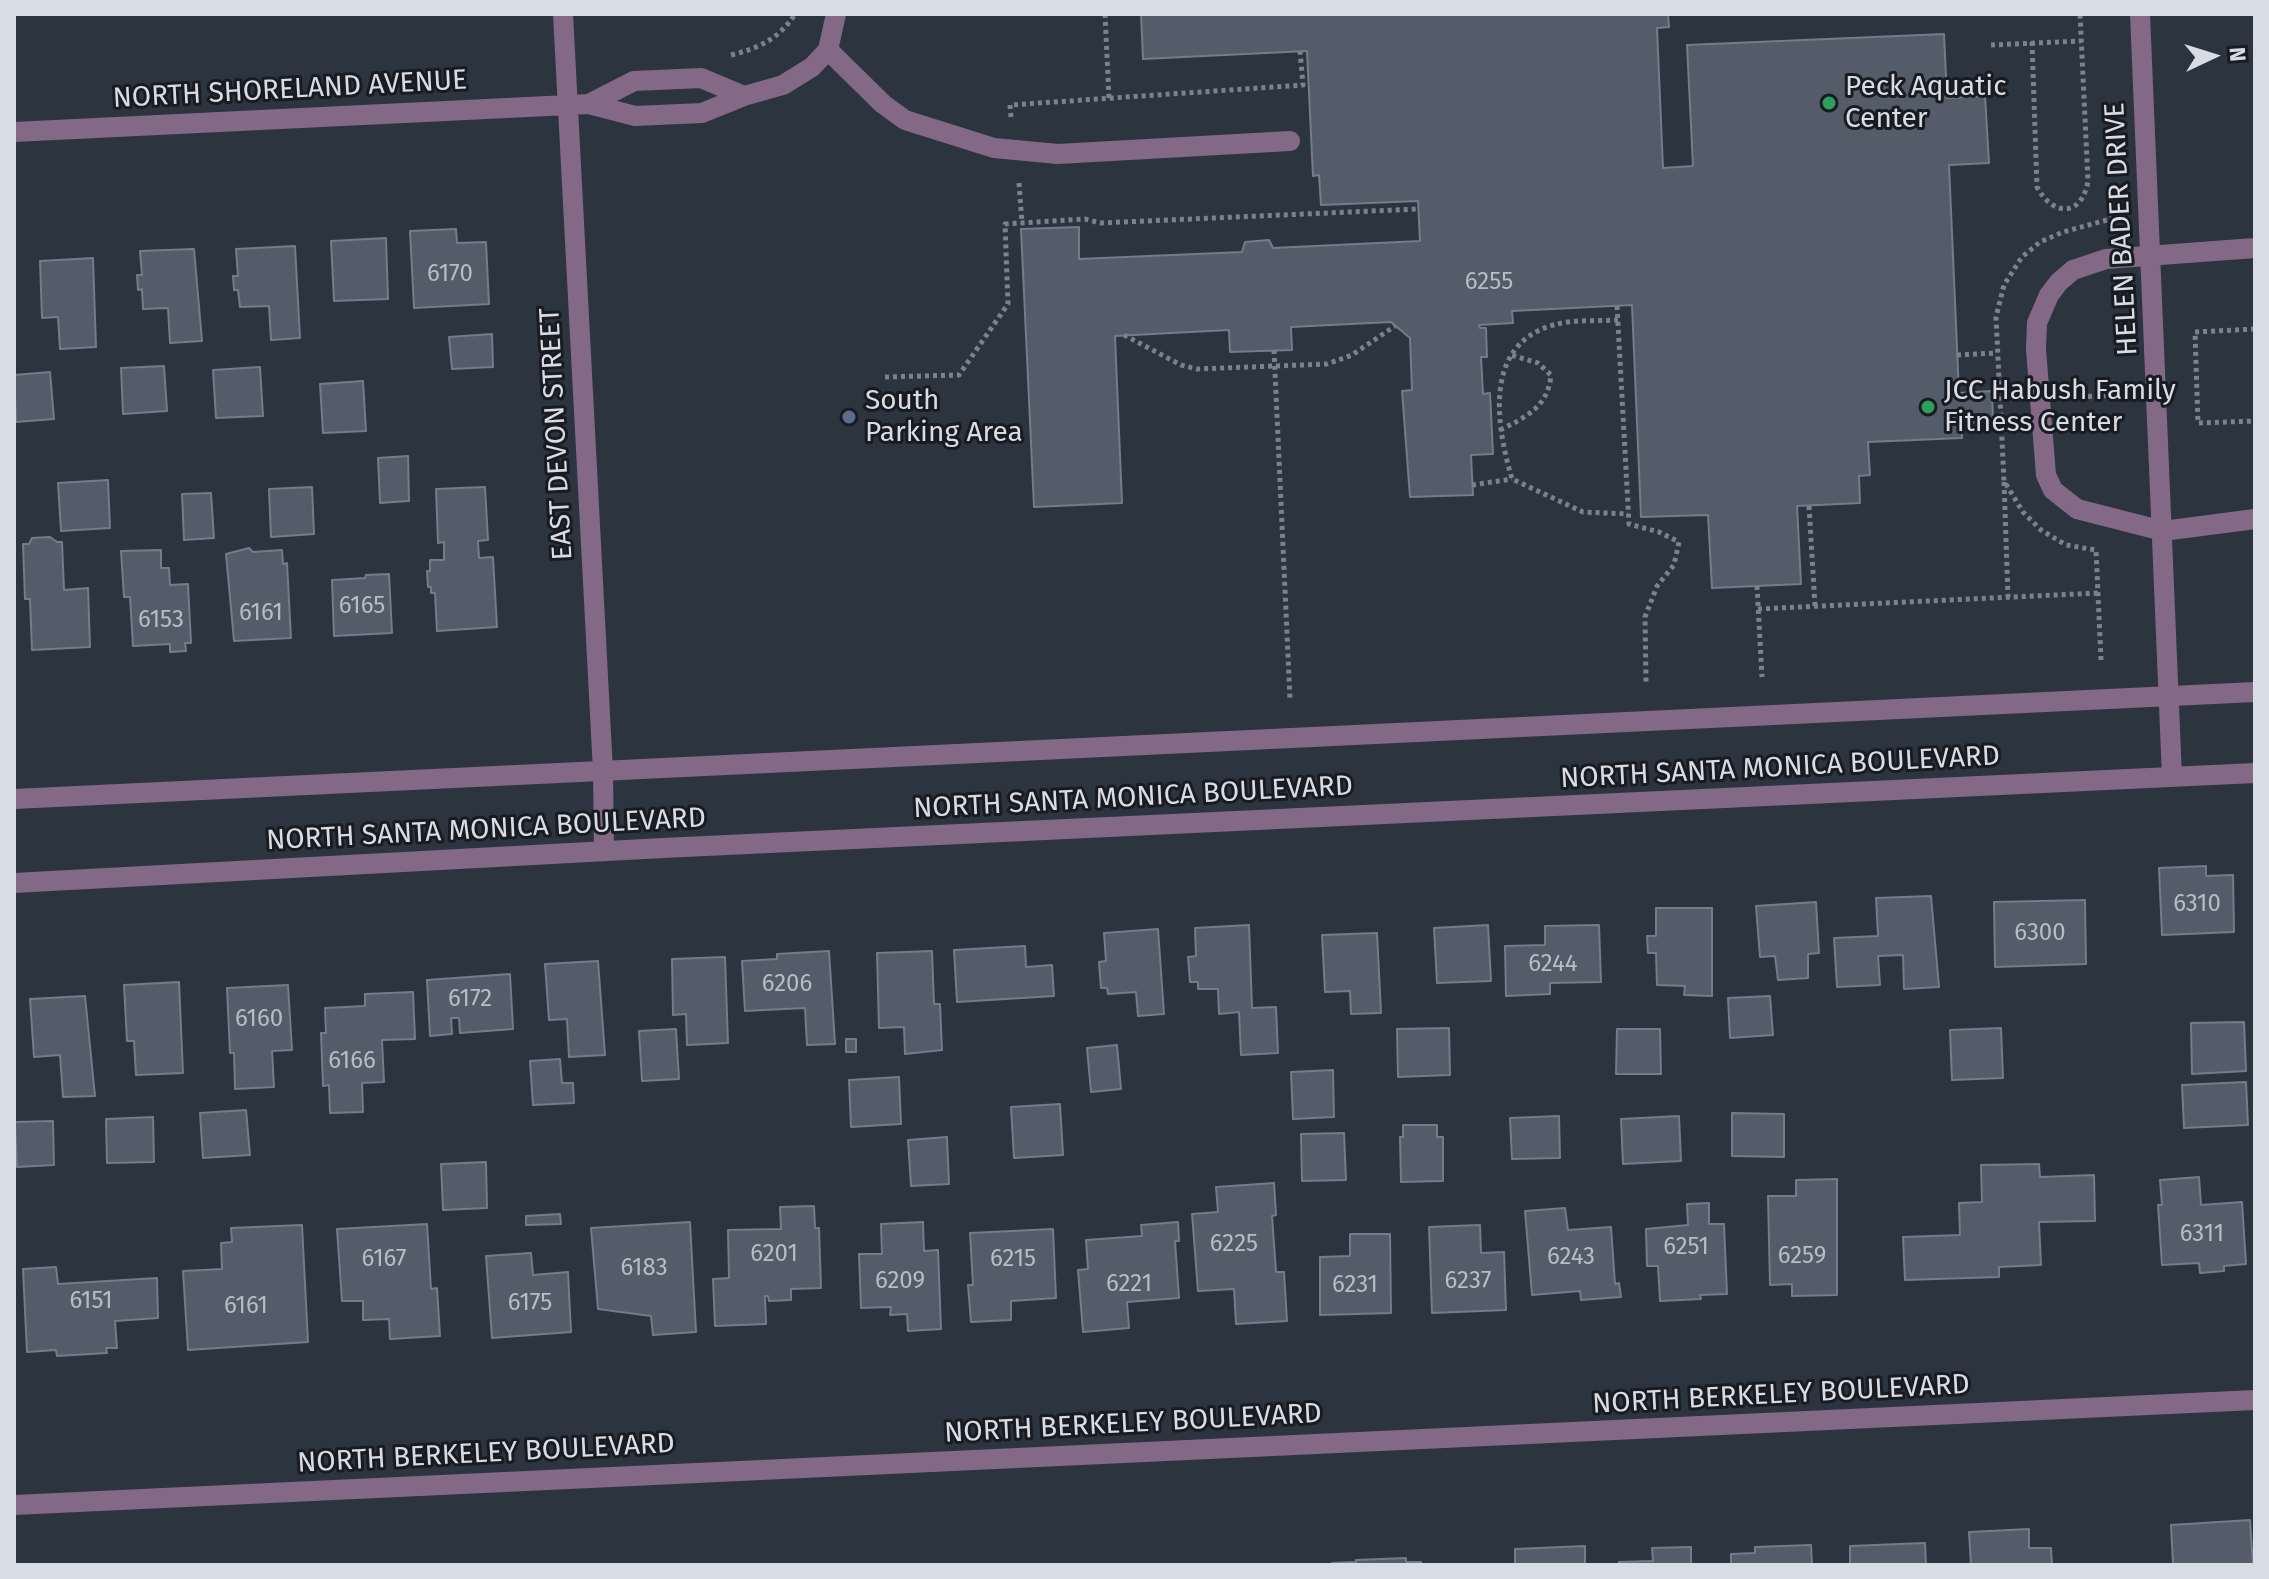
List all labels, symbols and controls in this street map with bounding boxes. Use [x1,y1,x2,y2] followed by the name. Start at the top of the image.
[2173,16,2253,96] north arrow
[2223,46,2251,63] text: N
[112,64,468,116] street label: NORTH SHORELAND AVENUE
[1845,70,2007,136] place label: Peck Aquatic Center
[1820,94,1838,112] marker: Peck Aquatic Center
[2099,102,2145,356] street label: HELEN BADER DRIVE
[427,260,473,288] house number: 6170
[1465,268,1513,296] house number: 6255
[534,307,580,561] street label: EAST DEVON STREET
[1944,374,2176,440] place label: JCC Habush Family Fitness Center
[865,384,1023,450] place label: South Parking Area
[1919,398,1937,416] marker: JCC Habush Family Fitness Center
[840,408,858,426] marker: South Parking Area
[339,592,385,620] house number: 6165
[239,599,283,627] house number: 6161
[138,606,184,634] house number: 6153
[1559,740,2001,796] street label: NORTH SANTA MONICA BOULEVARD
[912,770,1354,826] street label: NORTH SANTA MONICA BOULEVARD
[265,802,707,858] street label: NORTH SANTA MONICA BOULEVARD
[2173,890,2221,918] house number: 6310
[2014,919,2066,947] house number: 6300
[1528,950,1578,978] house number: 6244
[762,970,812,998] house number: 6206
[448,985,492,1013] house number: 6172
[235,1005,283,1033] house number: 6160
[328,1047,376,1075] house number: 6166
[2180,1220,2224,1248] house number: 6311
[1210,1230,1258,1258] house number: 6225
[1663,1233,1709,1261] house number: 6251
[750,1240,798,1268] house number: 6201
[1778,1242,1826,1270] house number: 6259
[1547,1243,1595,1271] house number: 6243
[362,1245,406,1273] house number: 6167
[990,1245,1036,1273] house number: 6215
[620,1254,668,1282] house number: 6183
[875,1267,925,1295] house number: 6209
[1445,1267,1491,1295] house number: 6237
[1106,1270,1152,1298] house number: 6221
[1332,1271,1378,1299] house number: 6231
[69,1287,113,1315] house number: 6151
[508,1289,552,1317] house number: 6175
[224,1292,268,1320] house number: 6161
[1591,1368,1971,1422] street label: NORTH BERKELEY BOULEVARD
[943,1397,1323,1451] street label: NORTH BERKELEY BOULEVARD
[296,1427,676,1481] street label: NORTH BERKELEY BOULEVARD

